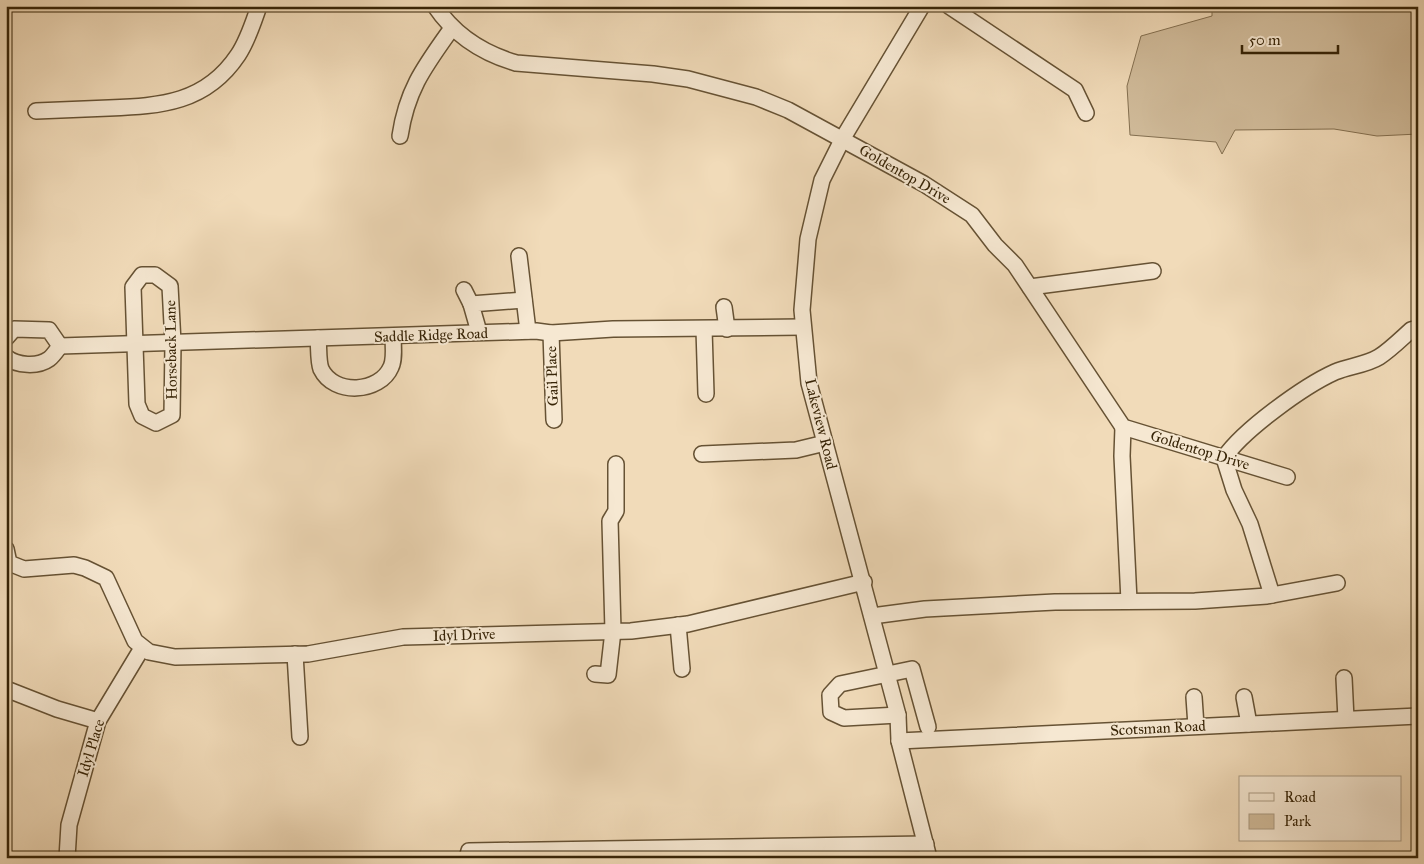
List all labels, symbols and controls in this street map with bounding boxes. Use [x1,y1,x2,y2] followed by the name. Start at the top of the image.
[1242,22,1338,54] scale bar
[1249,31,1281,49] text: 50 m
[856,140,954,208] street label: Goldentop Drive
[161,300,181,400] street label: Horseback Lane
[374,324,489,346] street label: Saddle Ridge Road
[542,346,562,406] street label: Gail Place
[801,377,841,472] street label: Lakeview Road
[1148,426,1252,474] street label: Goldentop Drive
[432,625,496,645] street label: Idyl Drive
[1110,716,1207,739] street label: Scotsman Road
[74,717,108,779] street label: Idyl Place
[1239,776,1402,842] legend
[1284,788,1316,806] text: Road
[1284,812,1311,830] text: Park

